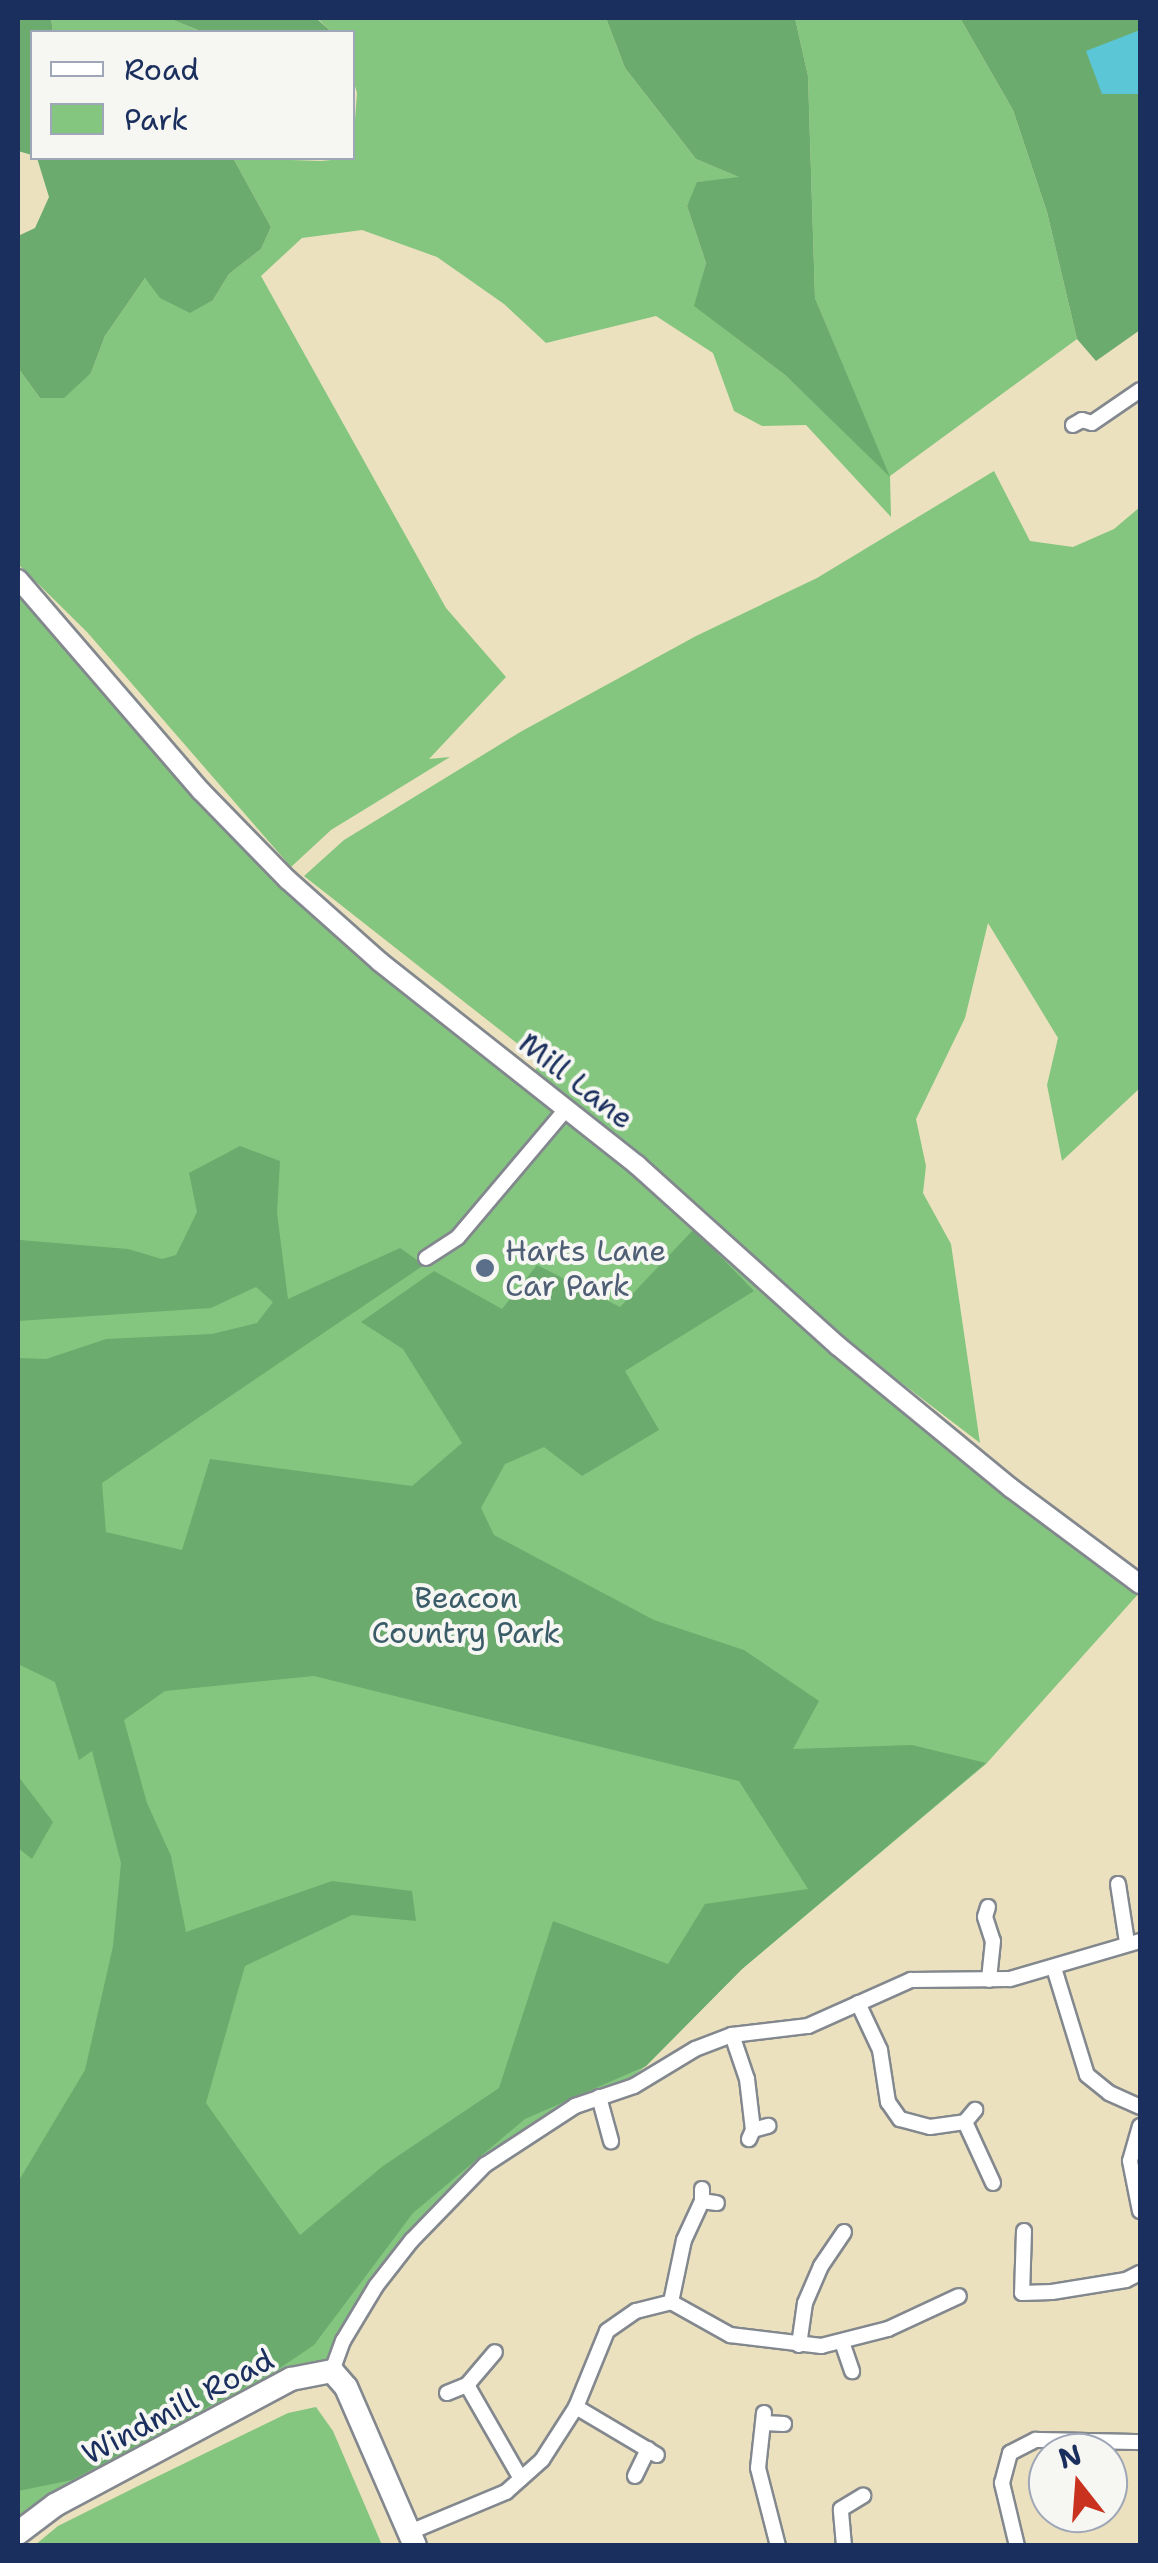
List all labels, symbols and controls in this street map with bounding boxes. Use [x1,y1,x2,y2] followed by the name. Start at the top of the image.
[30,30,355,160] legend
[124,49,199,90] text: Road
[124,99,188,140] text: Park
[512,1025,640,1137] street label: Mill Lane
[505,1233,666,1304] place label: Harts Lane Car Park
[474,1257,496,1279] marker: Harts Lane Car Park
[371,1580,561,1650] park label: Beacon Country Park
[76,2341,280,2473] street label: Windmill Road
[1028,2433,1128,2533] north arrow
[1054,2435,1086,2478] text: N

